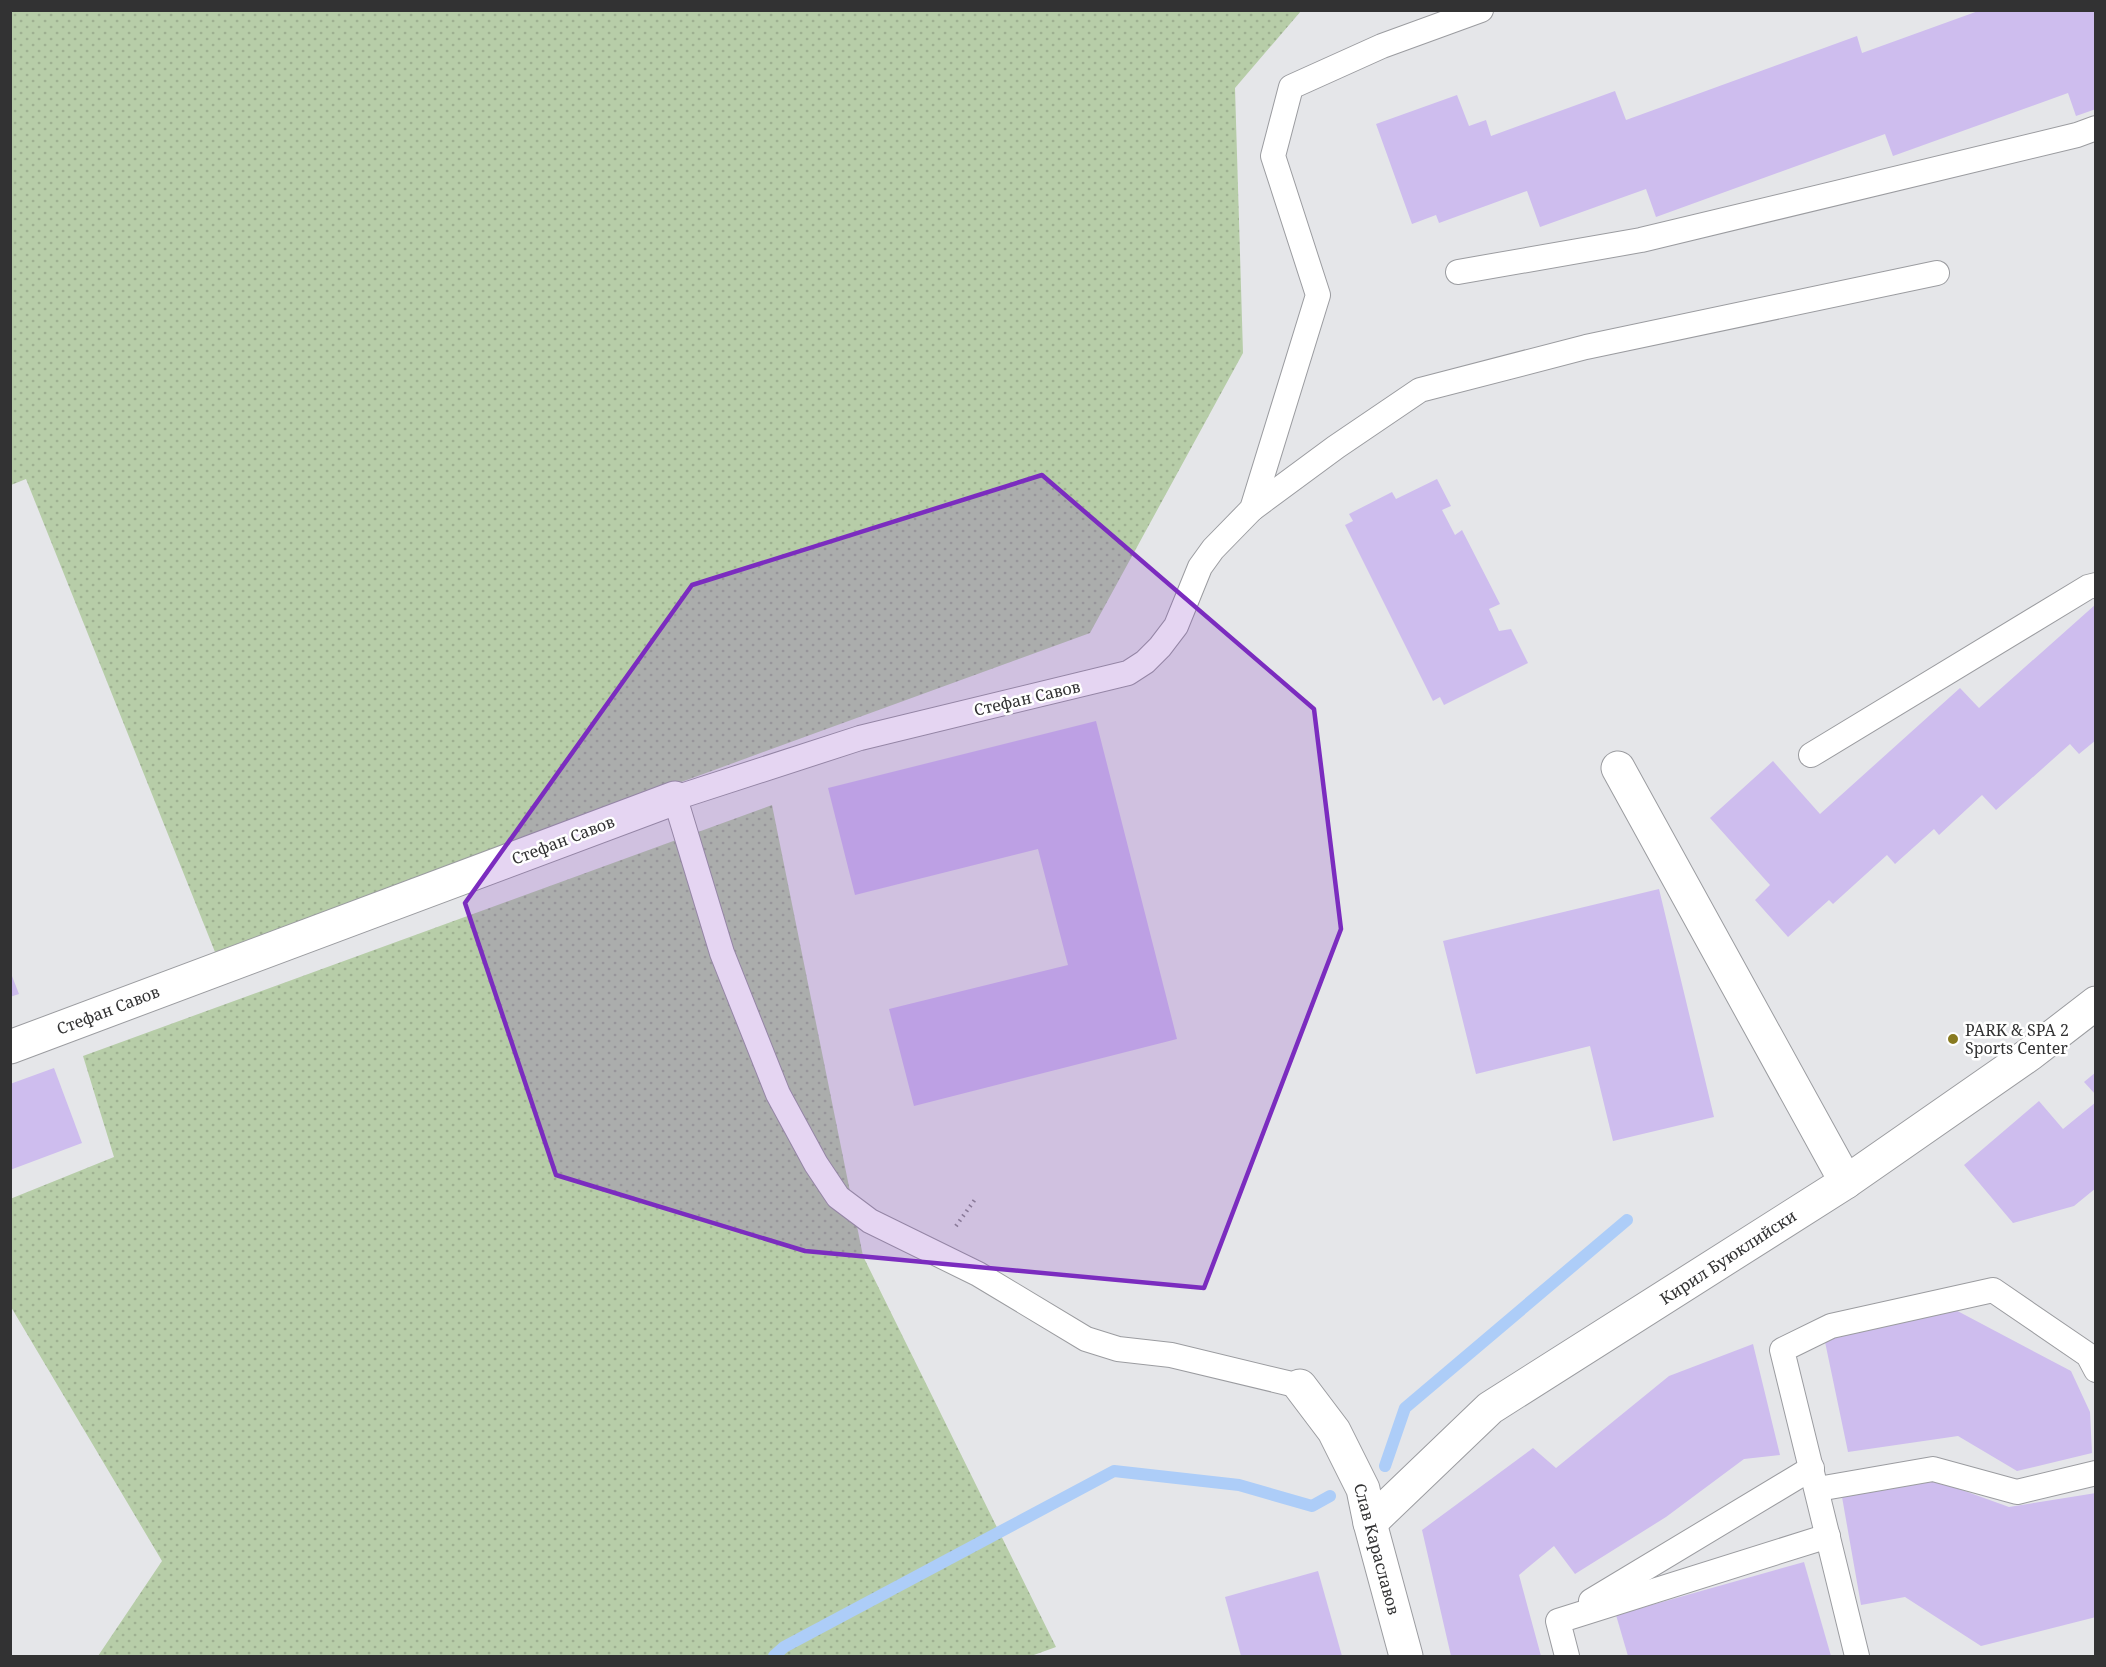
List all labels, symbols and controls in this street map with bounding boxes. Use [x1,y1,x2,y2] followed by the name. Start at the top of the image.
[972,675,1082,721] street label: Стефан Савов
[508,810,618,870] street label: Стефан Савов
[53,980,163,1040] street label: Стефан Савов
[1965,1019,2069,1059] place label: PARK & SPA 2 Sports Center
[1946,1032,1960,1046] marker: PARK & SPA 2 Sports Center
[1656,1205,1801,1309] street label: Кирил Буюклийски
[1349,1481,1405,1617] street label: Слав Караславов

